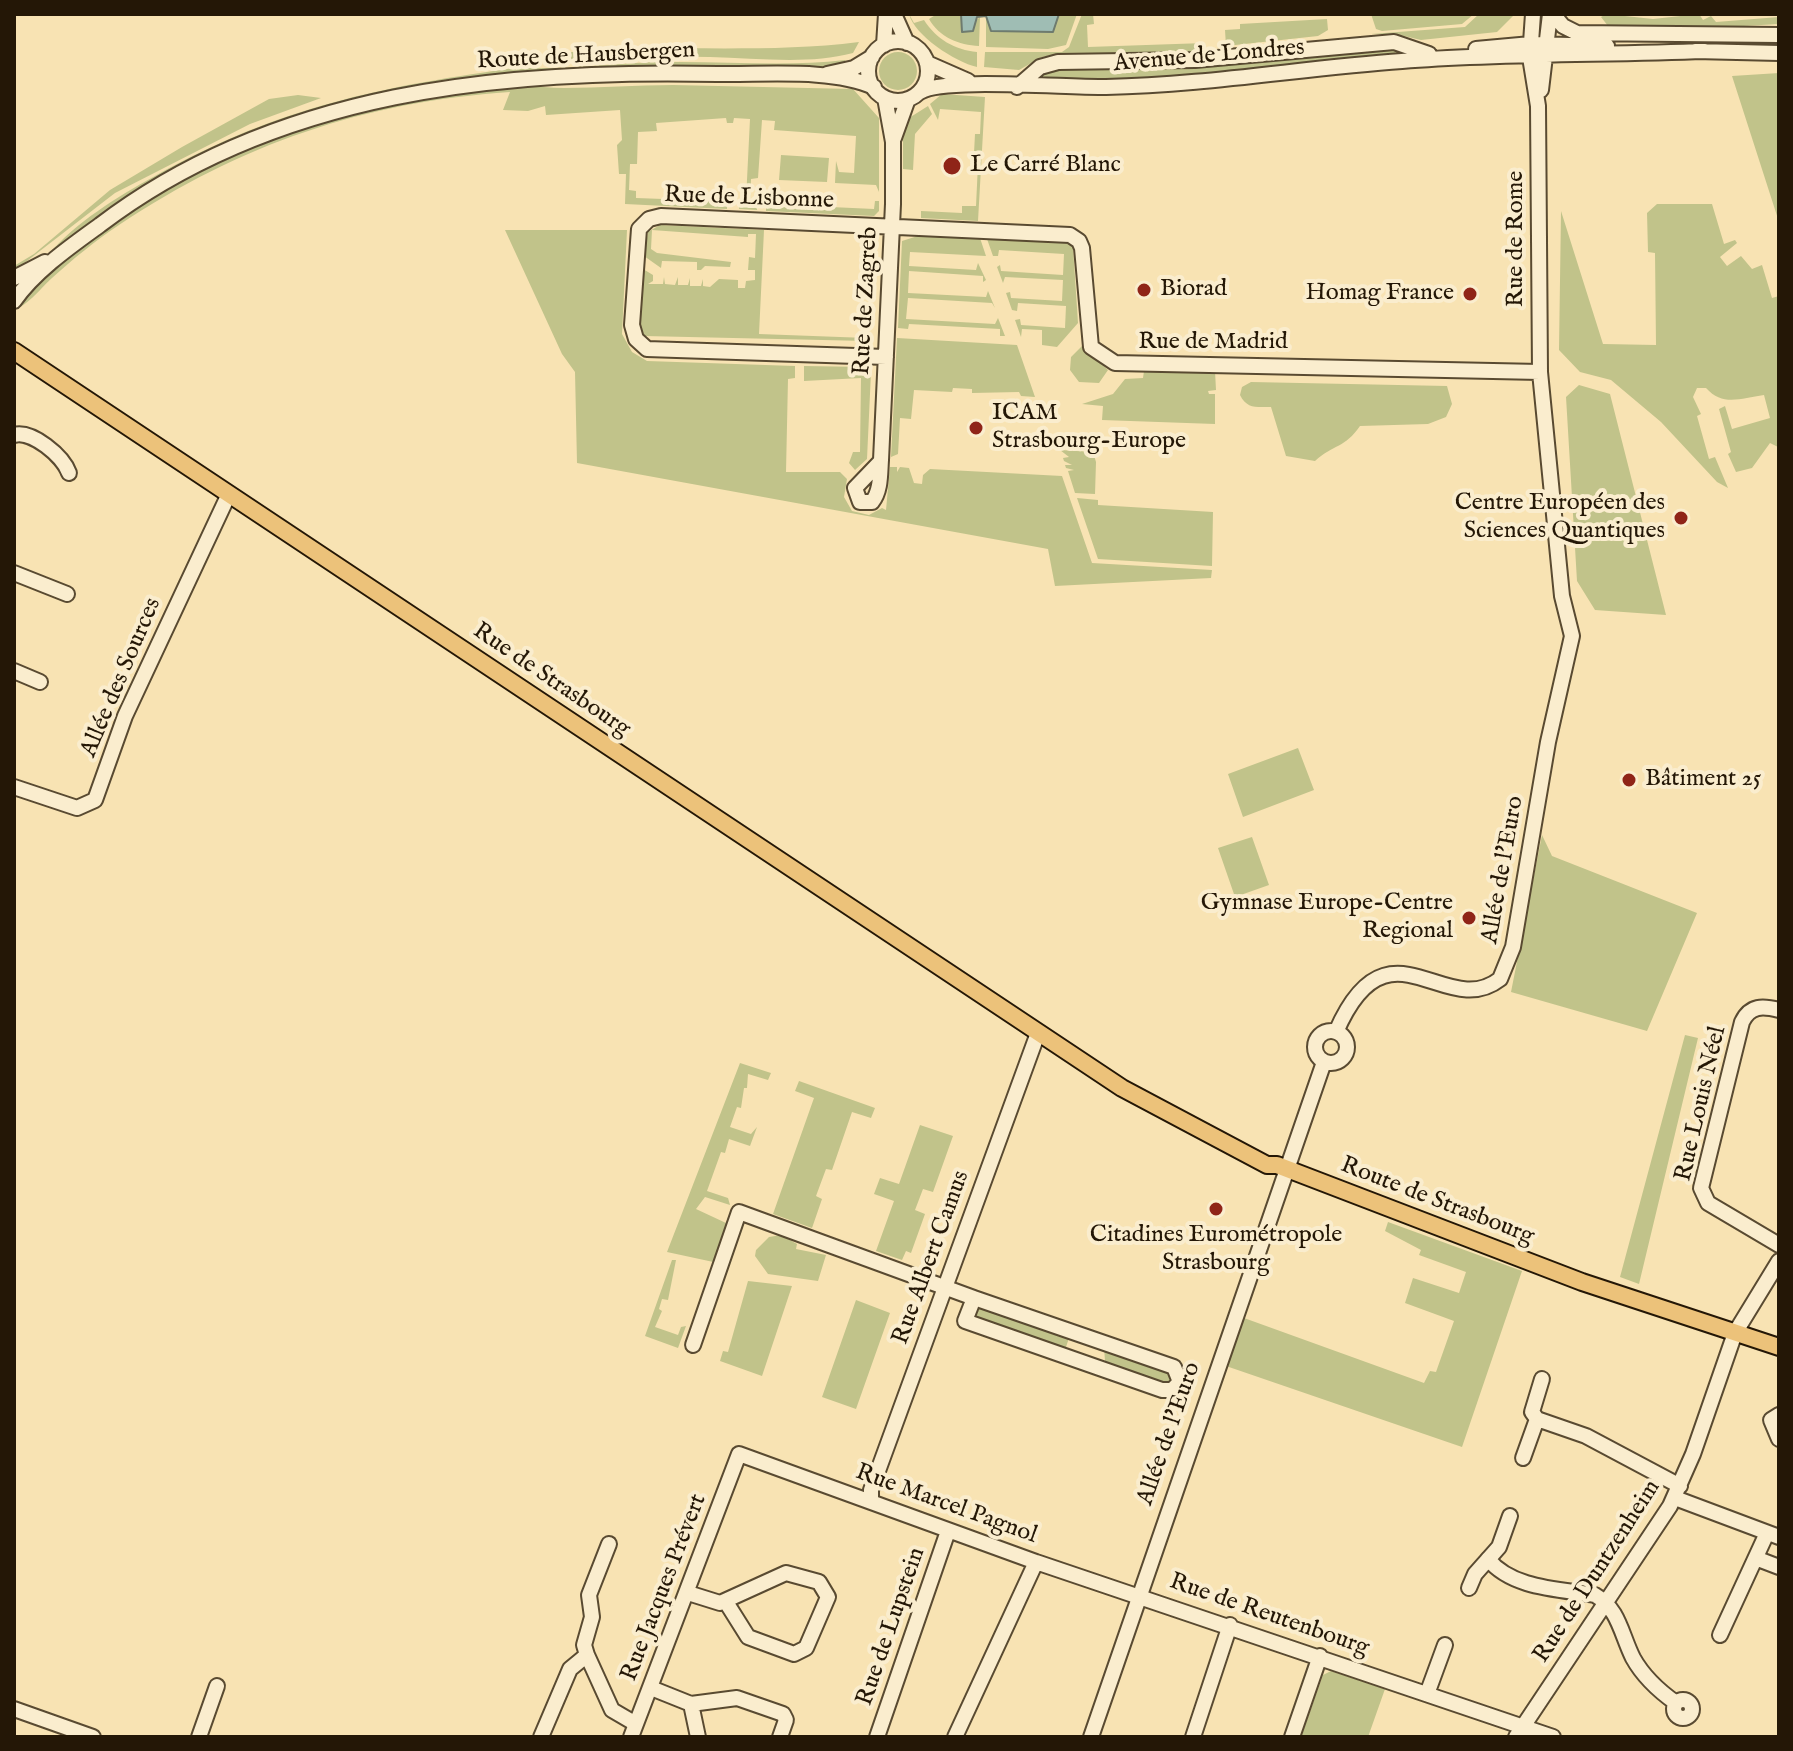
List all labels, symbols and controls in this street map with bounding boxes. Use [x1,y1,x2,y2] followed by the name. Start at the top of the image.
[1112,34,1306,80] street label: Avenue de Londres
[476,37,696,77] street label: Route de Hausbergen
[970,152,1121,180] place label: Le Carré Blanc
[941,155,963,177] marker: Le Carré Blanc
[1503,171,1531,307] street label: Rue de Rome
[664,182,834,216] street label: Rue de Lisbonne
[849,226,885,376] street label: Rue de Zagreb
[1160,276,1227,304] place label: Biorad
[1305,280,1454,308] place label: Homag France
[1135,281,1153,299] marker: Biorad
[1461,285,1479,303] marker: Homag France
[1138,329,1288,357] street label: Rue de Madrid
[992,400,1186,456] place label: ICAM Strasbourg-Europe
[967,419,985,437] marker: ICAM Strasbourg-Europe
[1455,490,1665,546] place label: Centre Européen des Sciences Quantiques
[1672,509,1690,527] marker: Centre Européen des Sciences Quantiques
[75,594,169,762] street label: Allée des Sources
[467,618,635,744] street label: Rue de Strasbourg
[1645,766,1761,794] place label: Bâtiment 25
[1620,771,1638,789] marker: Bâtiment 25
[1477,794,1531,946] street label: Allée de l'Euro
[1201,890,1453,946] place label: Gymnase Europe-Centre Regional
[1460,909,1478,927] marker: Gymnase Europe-Centre Regional
[1670,1024,1734,1184] street label: Rue Louis Néel
[1336,1152,1538,1252] street label: Route de Strasbourg
[887,1167,977,1349] street label: Rue Albert Camus
[1207,1200,1225,1218] marker: Citadines Eurométropole Strasbourg
[1090,1222,1342,1278] place label: Citadines Eurométropole Strasbourg
[1132,1359,1208,1509] street label: Allée de l'Euro
[851,1459,1041,1551] street label: Rue Marcel Pagnol
[1528,1475,1668,1669] street label: Rue de Duntzenheim
[616,1490,714,1686] street label: Rue Jacques Prévert
[851,1544,933,1710] street label: Rue de Lupstein
[1165,1568,1373,1664] street label: Rue de Reutenbourg

